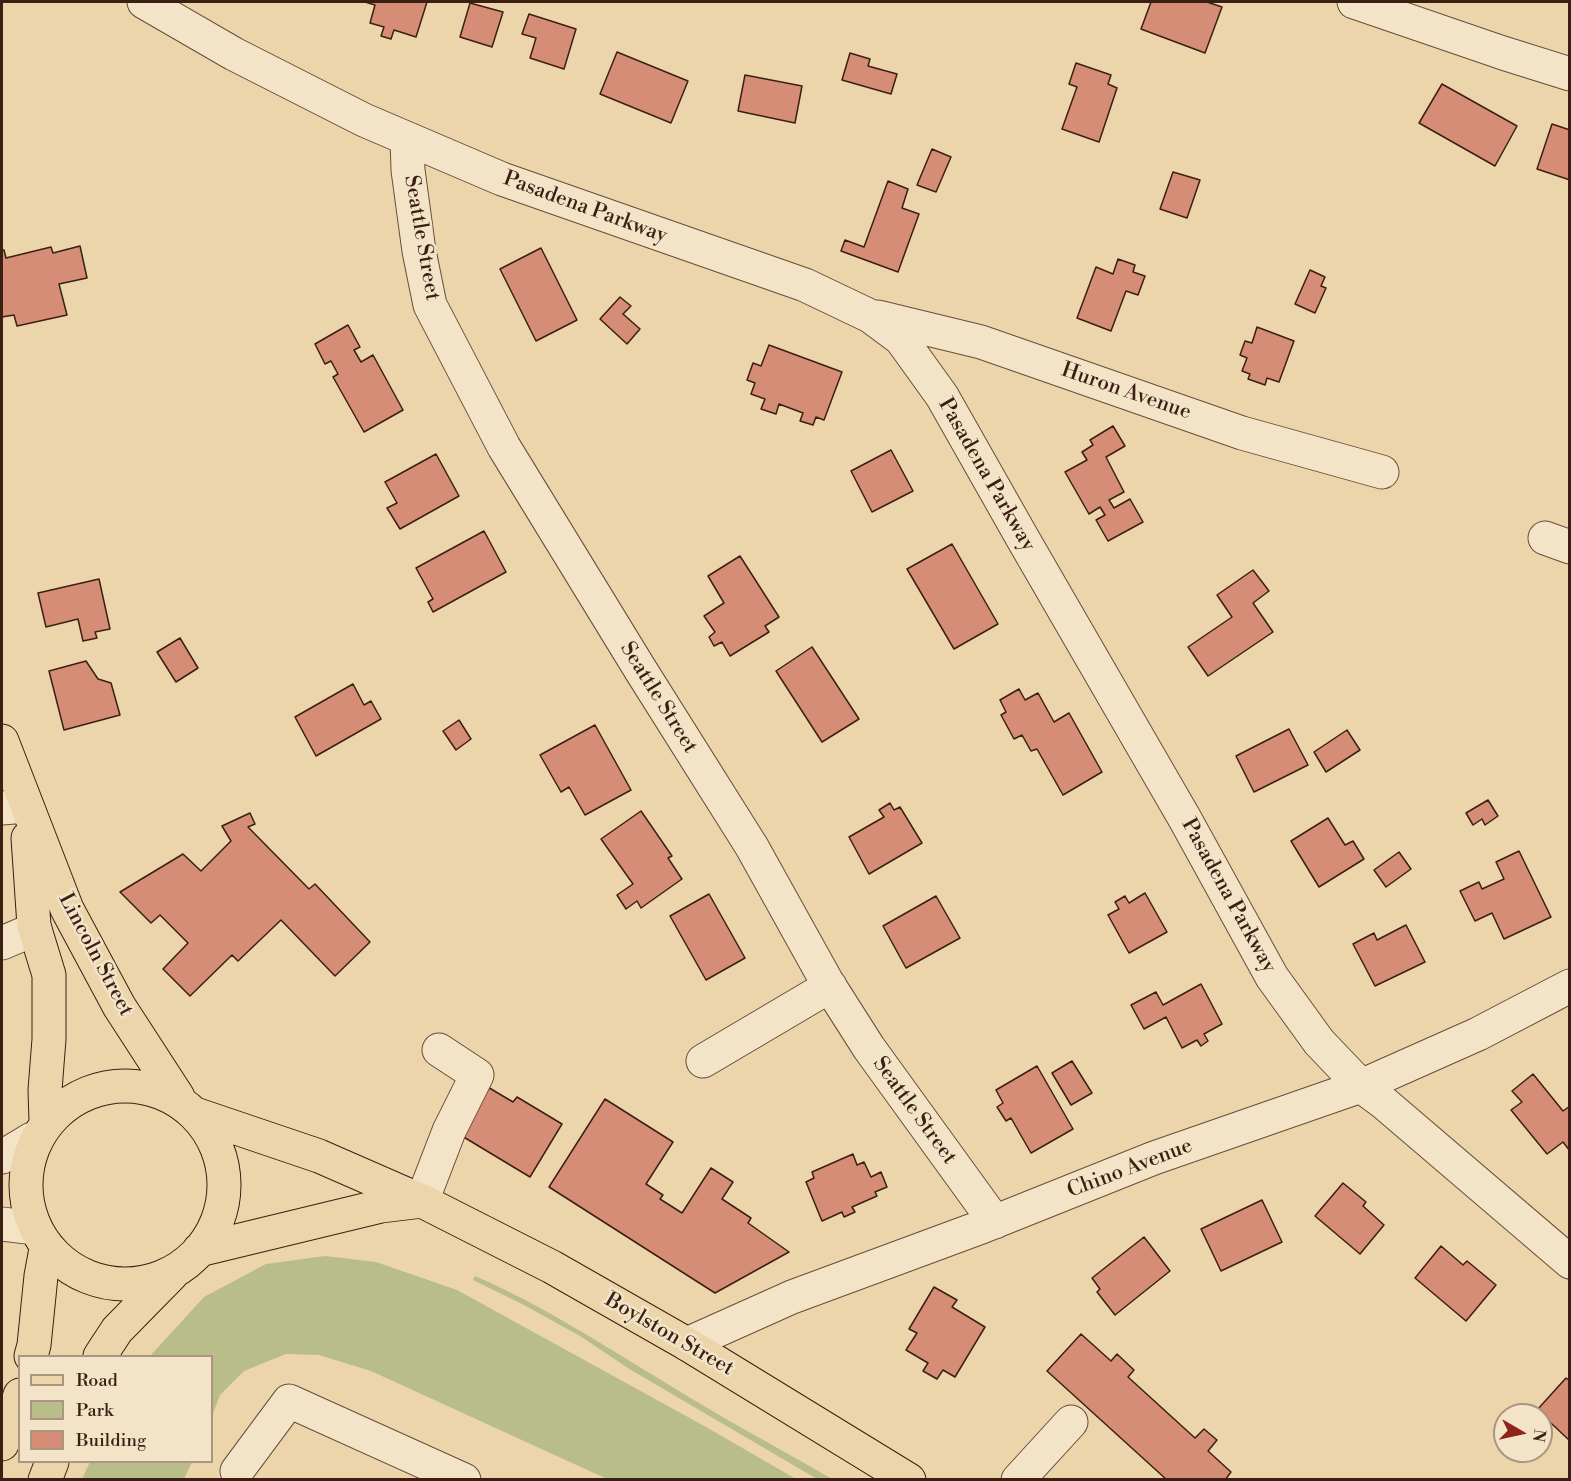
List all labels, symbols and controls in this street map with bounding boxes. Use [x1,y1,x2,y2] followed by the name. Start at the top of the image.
[500,167,670,249] street label: Pasadena Parkway
[398,173,444,303] street label: Seattle Street
[1058,358,1194,426] street label: Huron Avenue
[932,394,1040,556] street label: Pasadena Parkway
[614,638,702,758] street label: Seattle Street
[1175,814,1281,978] street label: Pasadena Parkway
[52,889,138,1021] street label: Lincoln Street
[867,1052,961,1170] street label: Seattle Street
[1064,1134,1196,1204] street label: Chino Avenue
[600,1288,738,1382] street label: Boylston Street
[18,1355,213,1463] legend
[76,1369,118,1392] text: Road
[76,1399,113,1422] text: Park
[1493,1403,1553,1463] north arrow
[1528,1428,1550,1443] text: N
[76,1429,146,1452] text: Building

